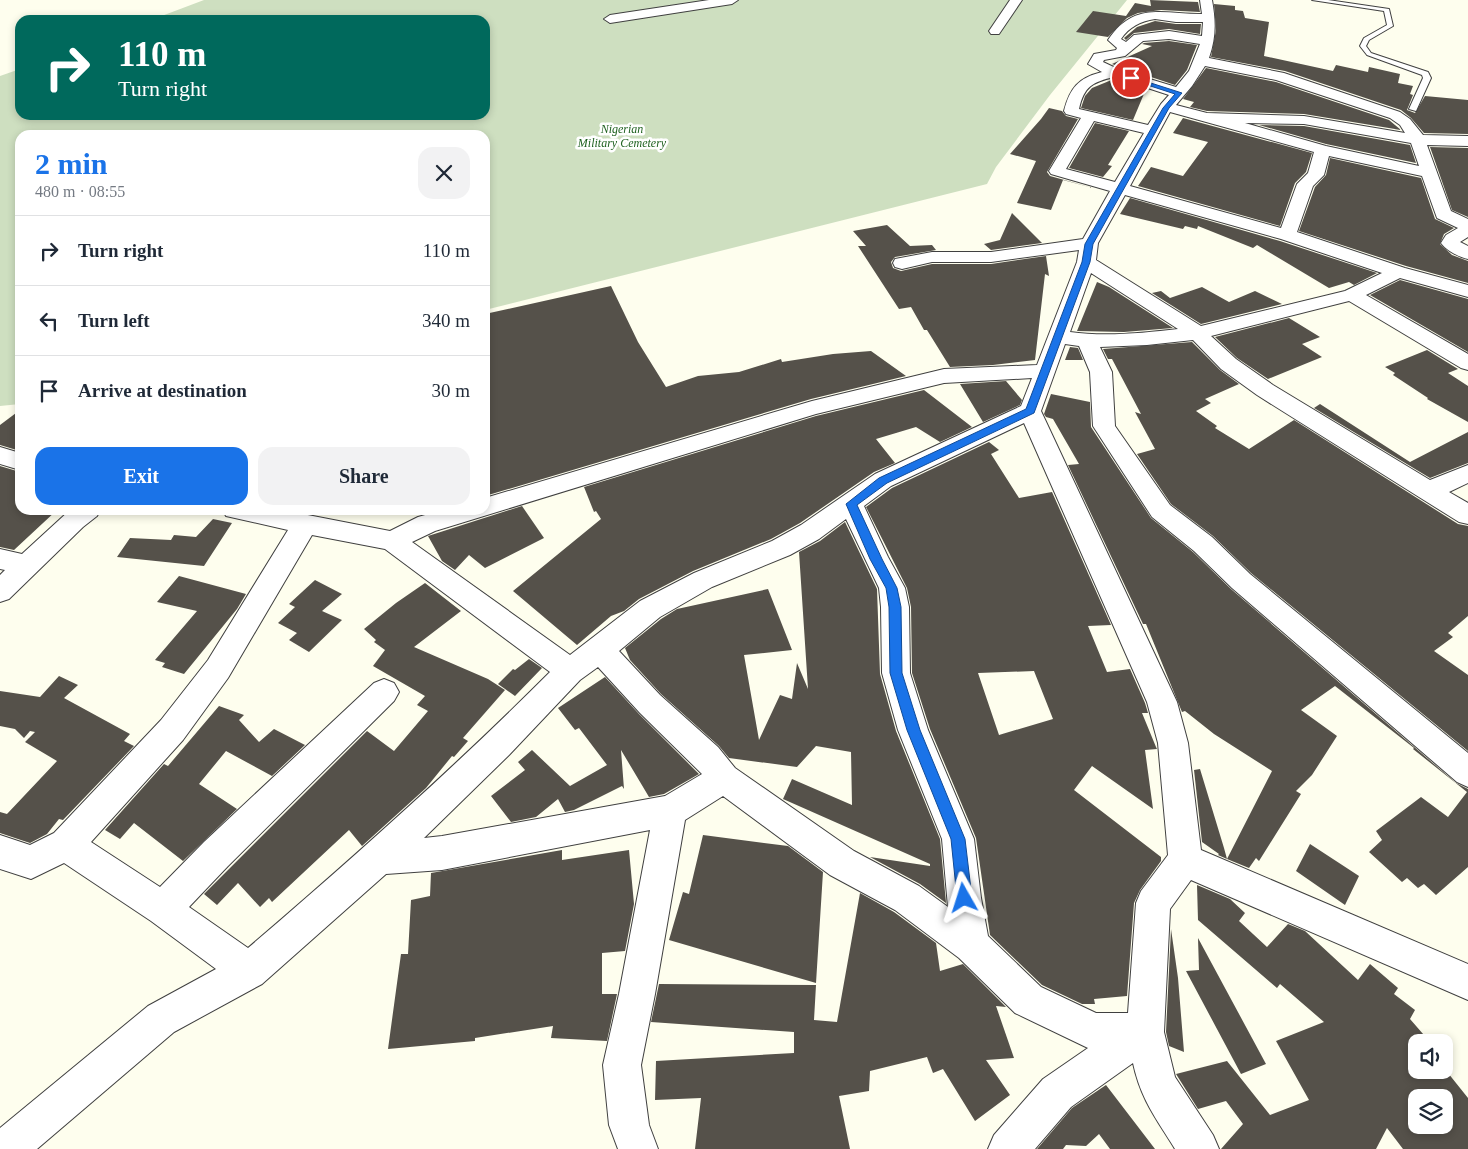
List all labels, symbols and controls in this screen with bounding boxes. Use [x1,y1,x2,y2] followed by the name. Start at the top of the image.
[35,35,100,100] icon: right
[118,35,206,74] text: 110 m
[1110,57,1152,99] pin
[1117,64,1145,92] icon: arrive
[118,76,207,101] text: Turn right
[577,122,667,150] park label: Nigerian Military Cemetery
[35,147,108,180] text: 2 min
[418,147,470,199] button: close
[35,183,125,200] text: 480 m · 08:55
[35,237,63,265] icon: right
[78,240,163,261] text: Turn right
[423,240,470,261] text: 110 m
[35,307,63,335] icon: left
[78,310,150,331] text: Turn left
[422,310,470,331] text: 340 m
[35,377,63,405] icon: arrive
[78,380,247,401] text: Arrive at destination
[431,380,470,401] text: 30 m
[35,447,248,505] button: Exit
[258,447,470,505] button: Share
[937,871,989,923] position arrow
[1408,1034,1453,1134] map controls
[1408,1034,1453,1079] button: sound
[1408,1089,1453,1134] button: layers

